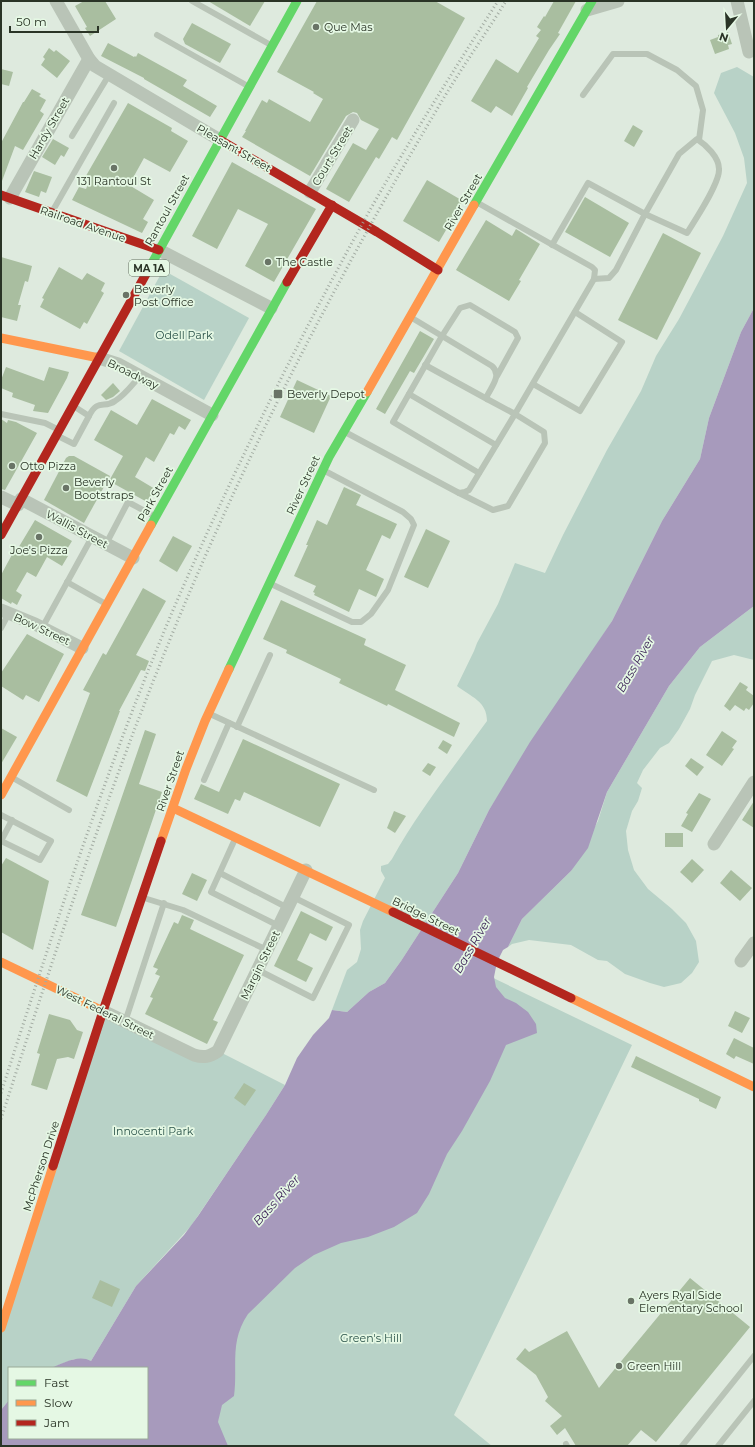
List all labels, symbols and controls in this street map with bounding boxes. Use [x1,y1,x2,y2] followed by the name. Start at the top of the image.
[10,8,98,34] scale bar
[707,8,747,48] north arrow
[16,14,47,29] text: 50 m
[324,20,373,34] place label: Que Mas
[311,22,321,32] marker: Que Mas
[718,29,730,46] text: N
[26,94,73,161] street label: Hardy Street
[194,121,274,175] street label: Pleasant Street
[309,123,356,188] street label: Court Street
[109,163,119,173] marker: 131 Rantoul St
[441,170,485,233] street label: River Street
[142,171,193,248] street label: Rantoul Street
[77,174,152,188] place label: 131 Rantoul St
[38,203,128,245] street label: Railroad Avenue
[276,255,333,269] place label: The Castle
[263,257,273,267] marker: The Castle
[129,260,169,276] road number: MA 1A
[134,282,194,309] place label: Beverly Post Office
[121,290,131,300] marker: Beverly Post Office
[155,328,213,342] park label: Odell Park
[105,356,161,392] street label: Broadway
[287,387,365,401] place label: Beverly Depot
[272,388,284,400] marker: Beverly Depot
[283,453,323,517] street label: River Street
[20,459,76,473] place label: Otto Pizza
[7,461,17,471] marker: Otto Pizza
[134,463,176,524] street label: Park Street
[74,475,134,502] place label: Beverly Bootstraps
[61,483,71,493] marker: Beverly Bootstraps
[43,507,111,552] street label: Wallis Street
[34,532,44,542] marker: Joe's Pizza
[9,543,68,557] place label: Joe's Pizza
[11,610,73,648] street label: Bow Street
[613,633,657,695] water label: Bass River
[153,748,187,813] street label: River Street
[390,894,463,939] street label: Bridge Street
[450,914,494,976] water label: Bass River
[237,928,283,1002] street label: Margin Street
[53,982,157,1042] street label: West Federal Street
[20,1119,62,1213] street label: McPherson Drive
[113,1124,194,1138] park label: Innocenti Park
[250,1172,303,1228] water label: Bass River
[639,1288,743,1315] place label: Ayers Ryal Side Elementary School
[626,1296,636,1306] marker: Ayers Ryal Side Elementary School
[340,1331,402,1345] park label: Green's Hill
[627,1359,681,1373] place label: Green Hill
[614,1361,624,1371] marker: Green Hill
[8,1367,148,1439] legend
[44,1375,69,1390] text: Fast
[44,1395,73,1410] text: Slow
[43,1415,70,1430] text: Jam

